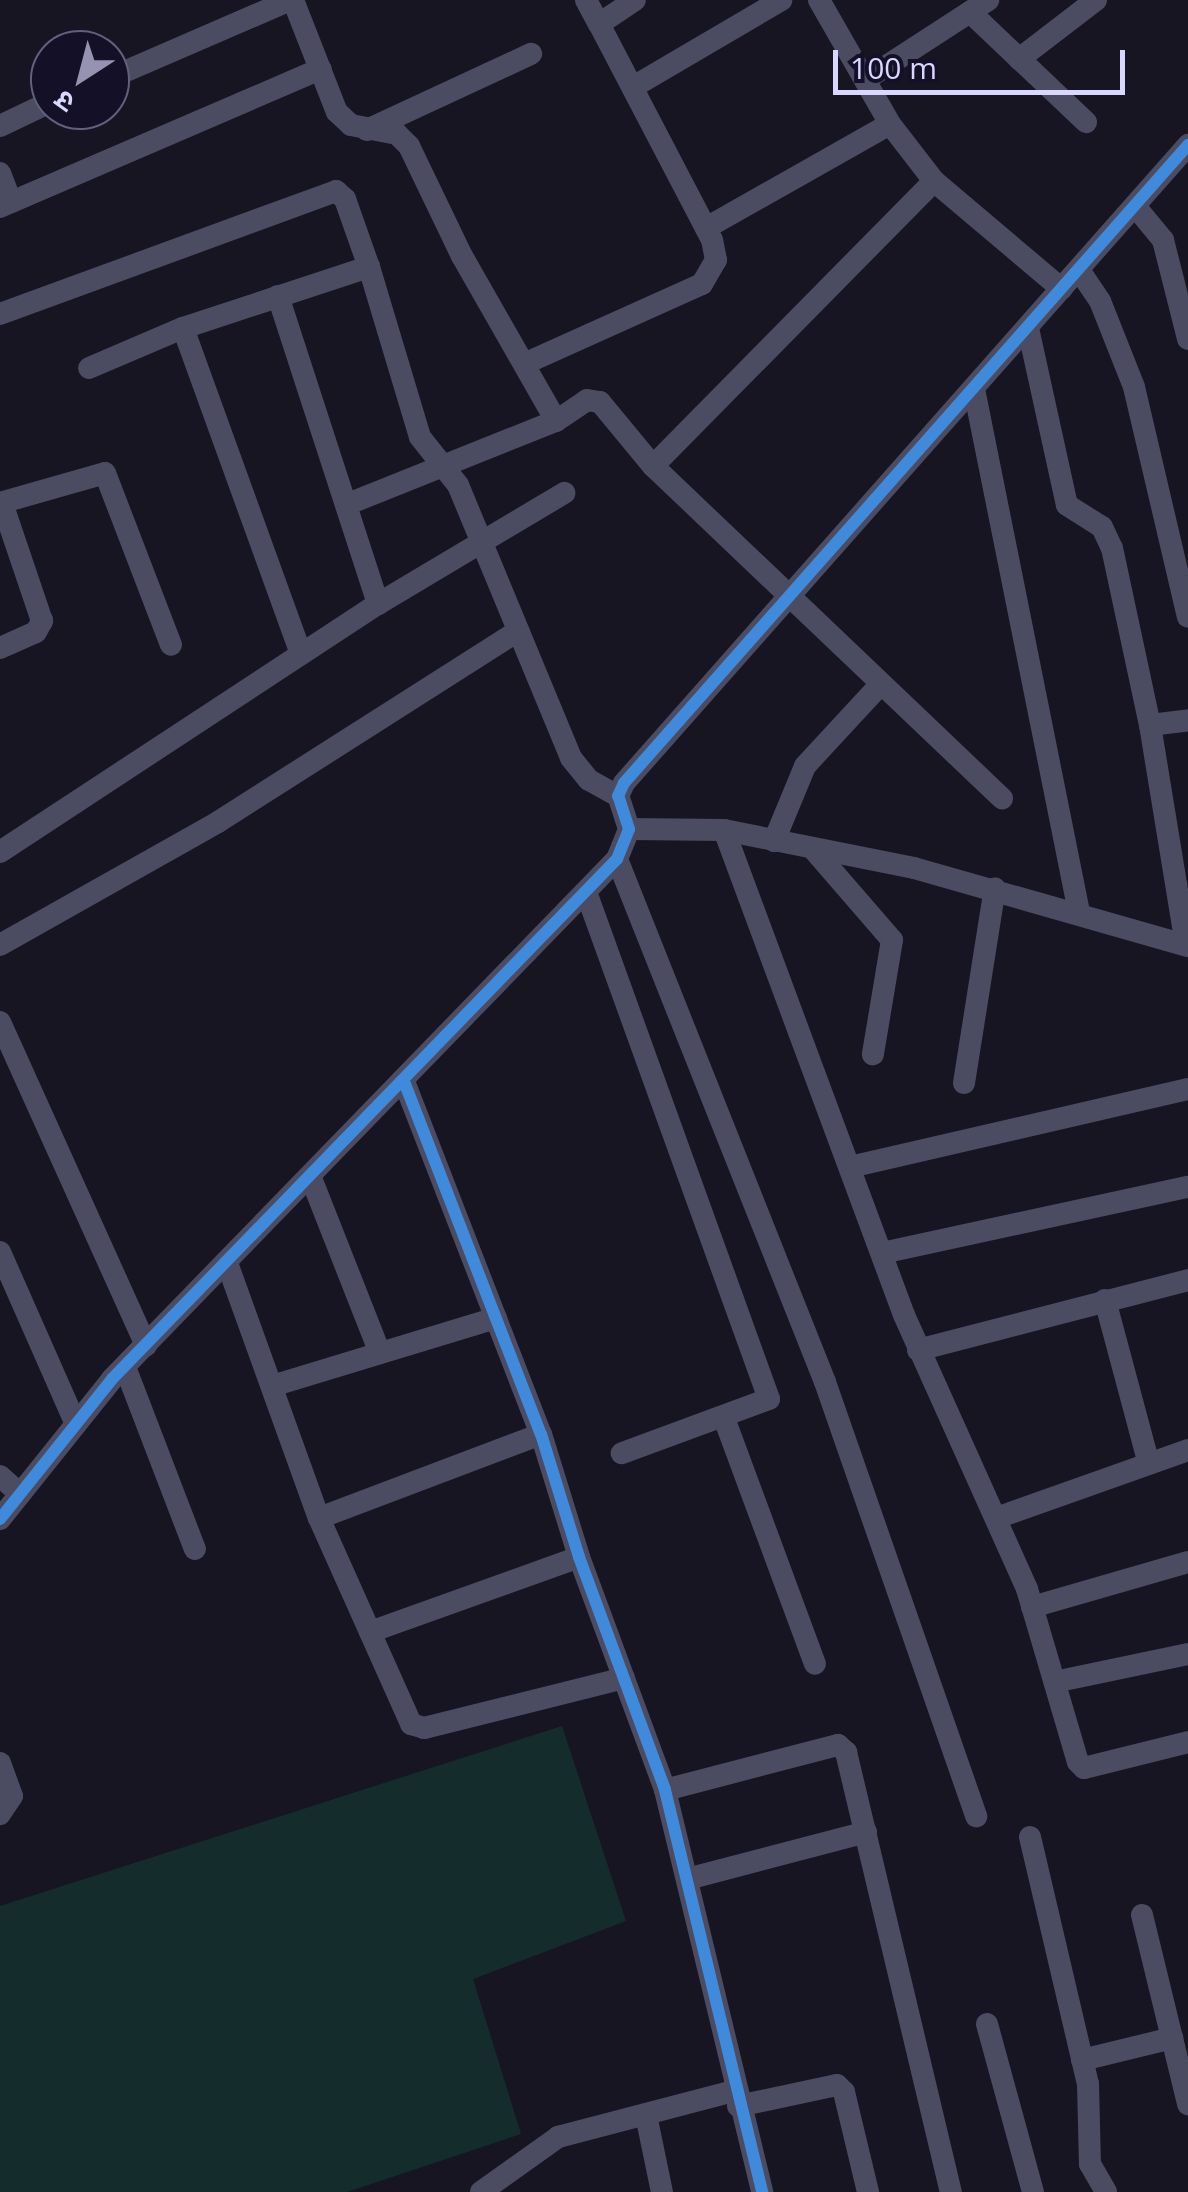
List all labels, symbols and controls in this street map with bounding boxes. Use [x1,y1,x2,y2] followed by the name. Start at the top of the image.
[30,30,130,130] north arrow
[838,30,1130,92] scale bar
[850,47,937,88] text: 100 m
[46,82,81,123] text: उ

